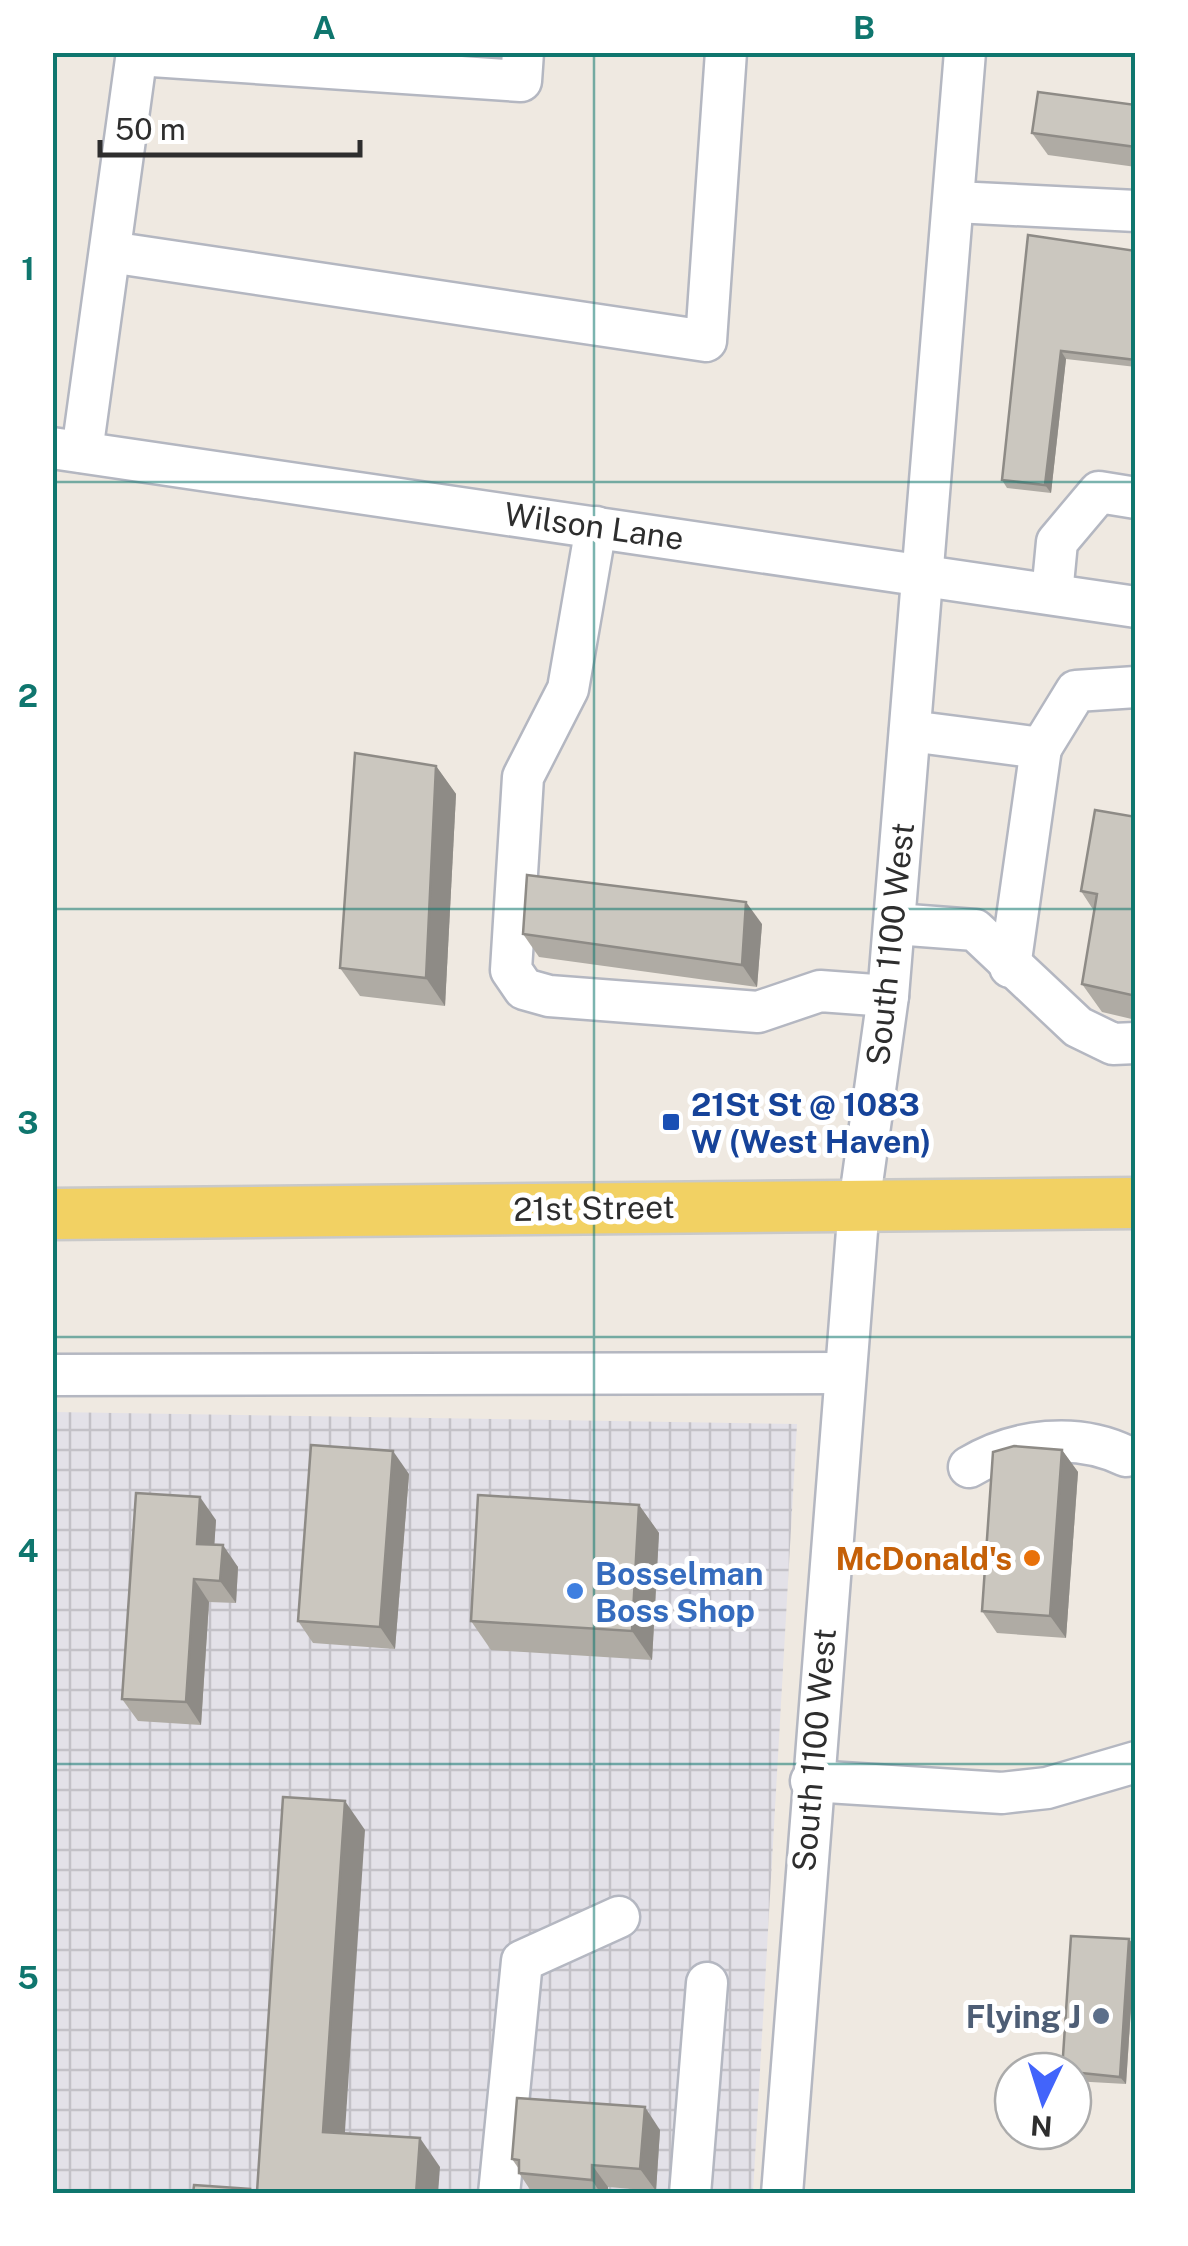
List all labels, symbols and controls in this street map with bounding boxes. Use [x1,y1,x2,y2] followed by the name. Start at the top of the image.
[312,9,336,46] text: A
[853,9,875,46] text: B
[100,95,360,157] scale bar
[115,111,186,147] text: 50 m
[21,250,35,287] text: 1
[502,495,686,557] street label: Wilson Lane
[18,677,38,714] text: 2
[859,821,921,1067] street label: South 1100 West
[691,1086,931,1160] place label: 21St St @ 1083 W (West Haven)
[17,1104,39,1141] text: 3
[660,1111,682,1133] marker: 21St St @ 1083 W (West Haven)
[513,1188,675,1228] street label: 21st Street
[18,1532,39,1569] text: 4
[836,1540,1012,1577] place label: McDonald's
[1021,1547,1043,1569] marker: McDonald's
[595,1555,764,1629] place label: Bosselman Boss Shop
[564,1580,586,1602] marker: Bosselman Boss Shop
[785,1627,843,1873] street label: South 1100 West
[17,1959,39,1996] text: 5
[966,1998,1081,2035] place label: Flying J
[1090,2005,1112,2027] marker: Flying J
[993,2051,1093,2151] north arrow
[1029,2109,1053,2144] text: N

